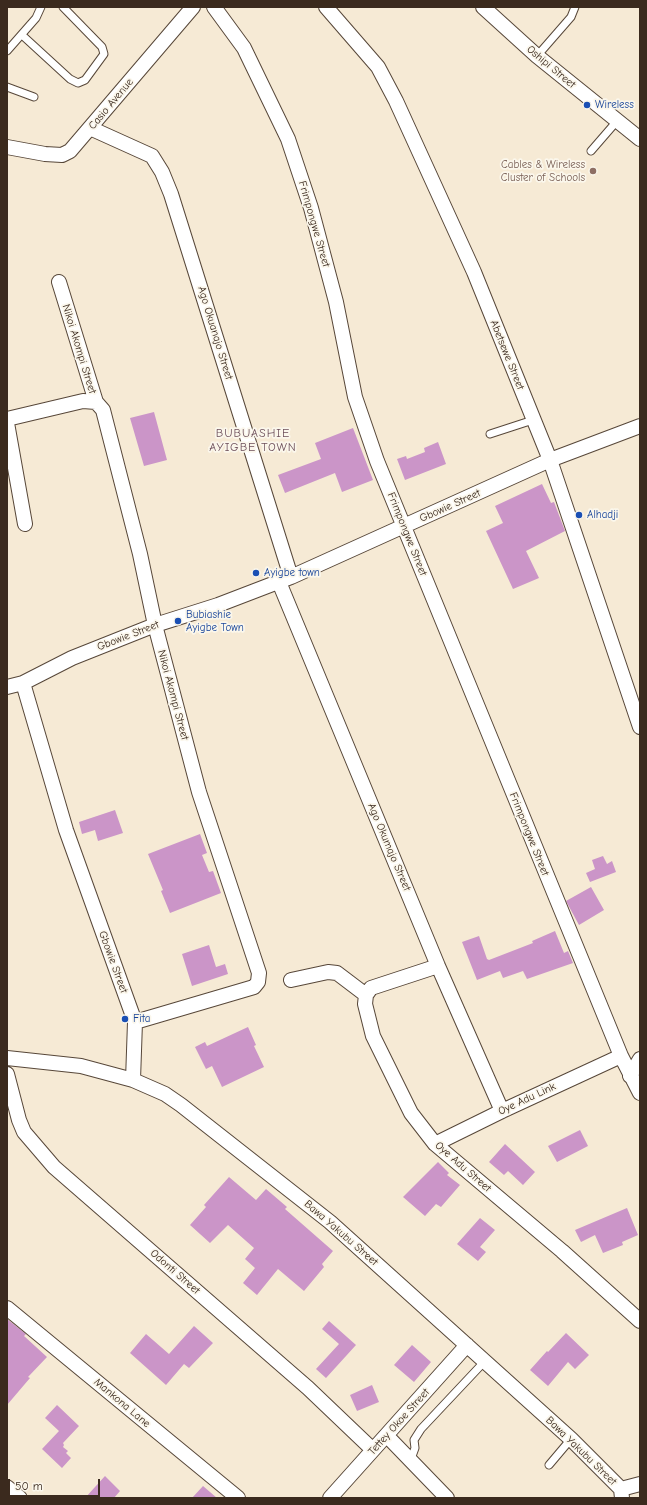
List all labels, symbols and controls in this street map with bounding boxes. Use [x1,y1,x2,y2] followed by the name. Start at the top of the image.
[524,43,578,91] street label: Oshipi Street
[86,76,136,132] street label: Casio Avenue
[595,98,634,112] place label: Wireless
[582,100,592,110] marker: Wireless
[501,158,585,184] place label: Cables & Wireless Cluster of Schools
[588,166,598,176] marker: Cables & Wireless Cluster of Schools
[295,179,333,269] street label: Frimpongwe Street
[195,285,235,381] street label: Ago Okuanajo Street
[59,303,99,395] street label: Nikoi Akompi Street
[487,318,527,392] street label: Abetsewe Street
[209,427,297,455] district label: BUBUASHIE AYIGBE TOWN
[417,487,483,525] street label: Gbowie Street
[384,490,430,578] street label: Frimpongwe Street
[587,508,618,522] place label: Alhadji
[574,510,584,520] marker: Alhadji
[264,566,320,580] place label: Ayigbe town
[251,568,261,578] marker: Ayigbe town
[186,608,244,634] place label: Bubiashie Ayigbe Town
[173,616,183,626] marker: Bubiashie Ayigbe Town
[95,618,161,654] street label: Gbowie Street
[155,648,191,742] street label: Nikoi Akompi Street
[506,790,552,878] street label: Frimpongwe Street
[365,801,413,893] street label: Ago Okumajo Street
[96,929,130,995] street label: Gbowie Street
[133,1012,150,1026] place label: Fita
[120,1014,130,1024] marker: Fita
[496,1080,558,1118] street label: Oye Adu Link
[432,1139,494,1195] street label: Oye Adu Street
[301,1197,381,1269] street label: Bawa Yakubu Street
[147,1247,203,1297] street label: Odonti Street
[91,1375,153,1431] street label: Mankona Lane
[366,1386,432,1458] street label: Tettey Okoe Street
[543,1414,619,1488] street label: Bawa Yakubu Street
[10,1471,102,1497] scale bar
[15,1479,43,1493] text: 50 m

